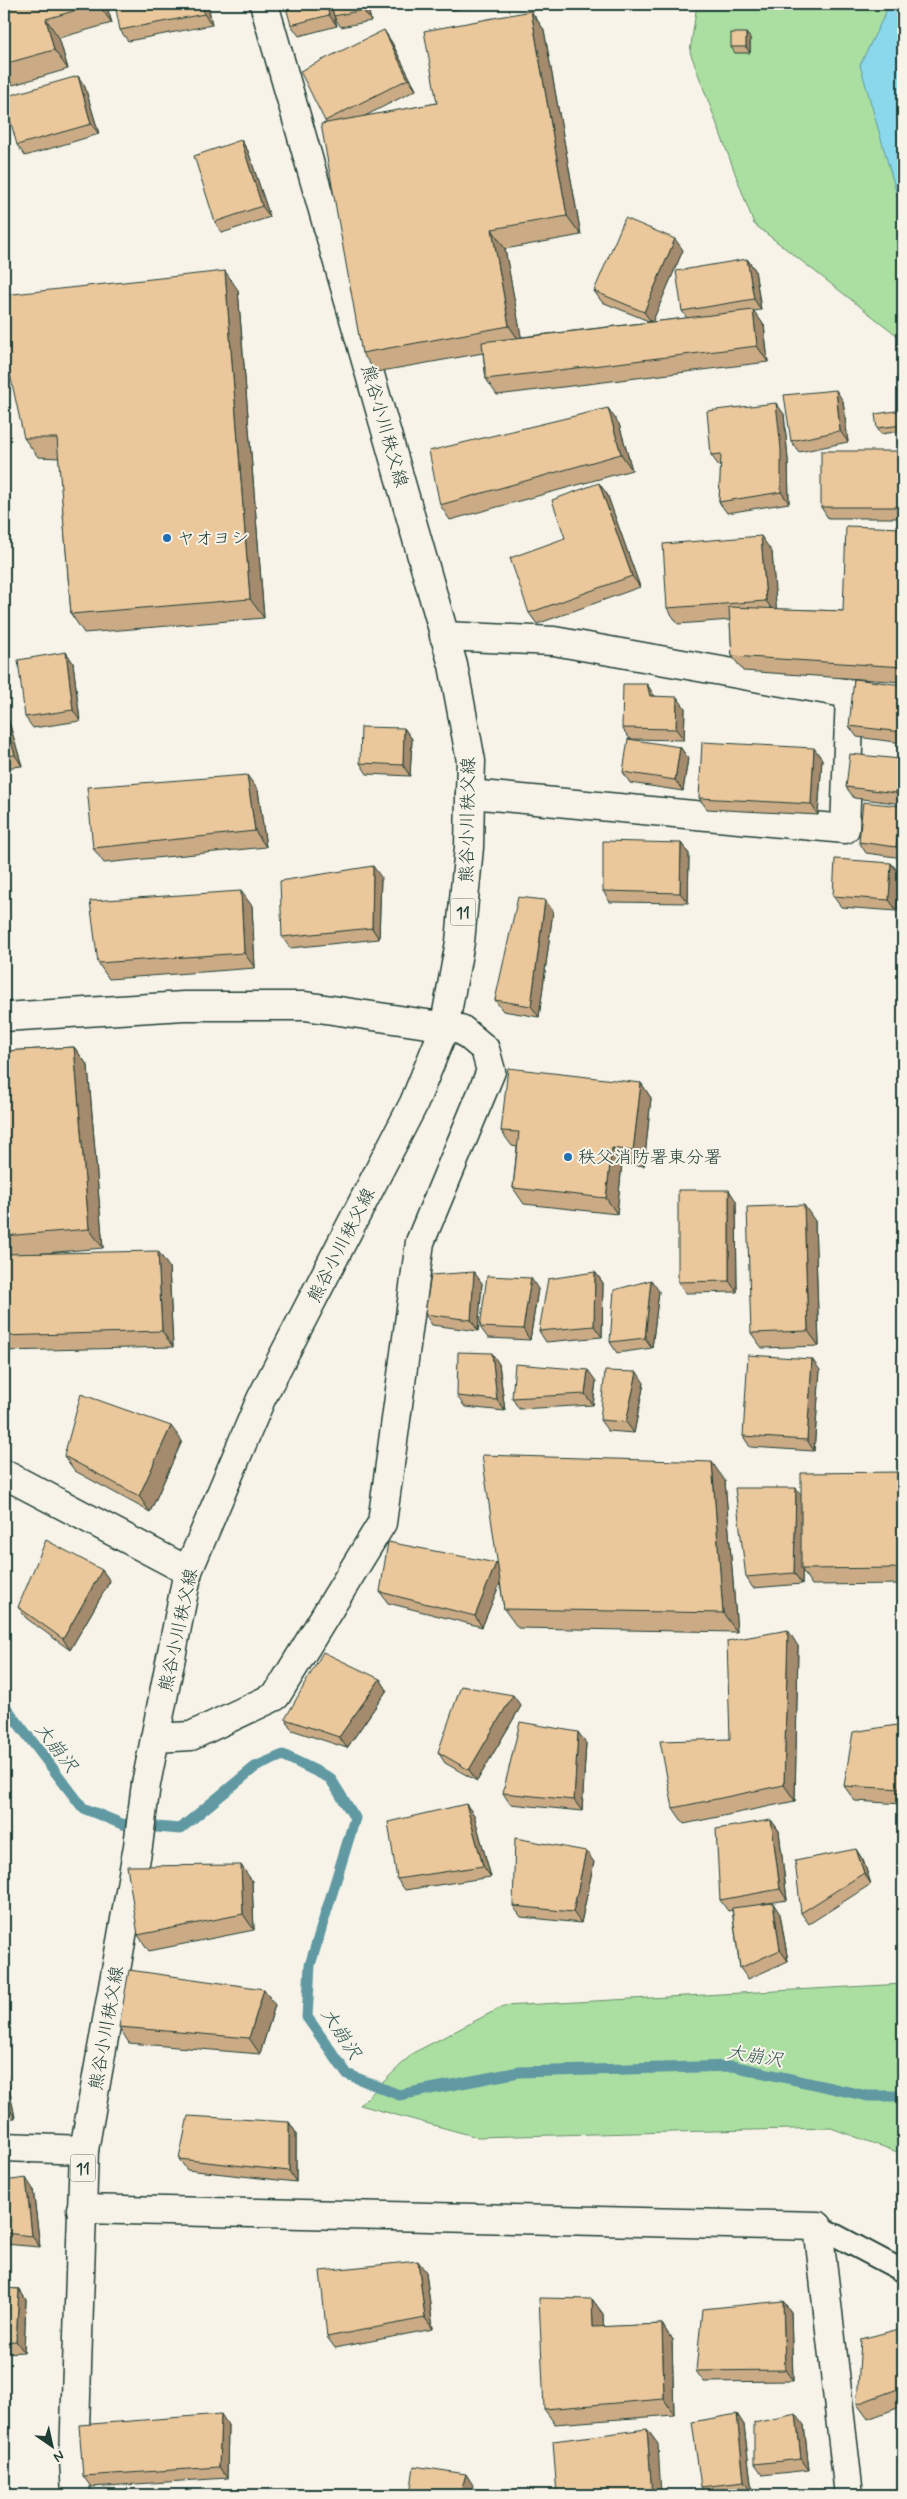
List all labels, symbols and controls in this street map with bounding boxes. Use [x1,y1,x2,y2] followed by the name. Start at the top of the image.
[355,362,413,490] street label: 熊谷小川秩父線
[177,527,249,551] place label: ヤオヨシ
[161,532,173,544] marker: ヤオヨシ
[455,757,481,883] street label: 熊谷小川秩父線
[450,899,476,926] road number: 11
[578,1146,722,1170] place label: 秩父消防署東分署
[562,1151,574,1163] marker: 秩父消防署東分署
[303,1184,381,1307] street label: 熊谷小川秩父線
[154,1566,204,1694] street label: 熊谷小川秩父線
[28,1718,84,1779] water label: 大崩沢
[84,1964,130,2092] street label: 熊谷小川秩父線
[315,2003,367,2065] water label: 大崩沢
[725,2040,786,2073] water label: 大崩沢
[70,2154,96,2182] road number: 11
[28,2422,78,2472] north arrow
[50,2446,68,2466] text: N

